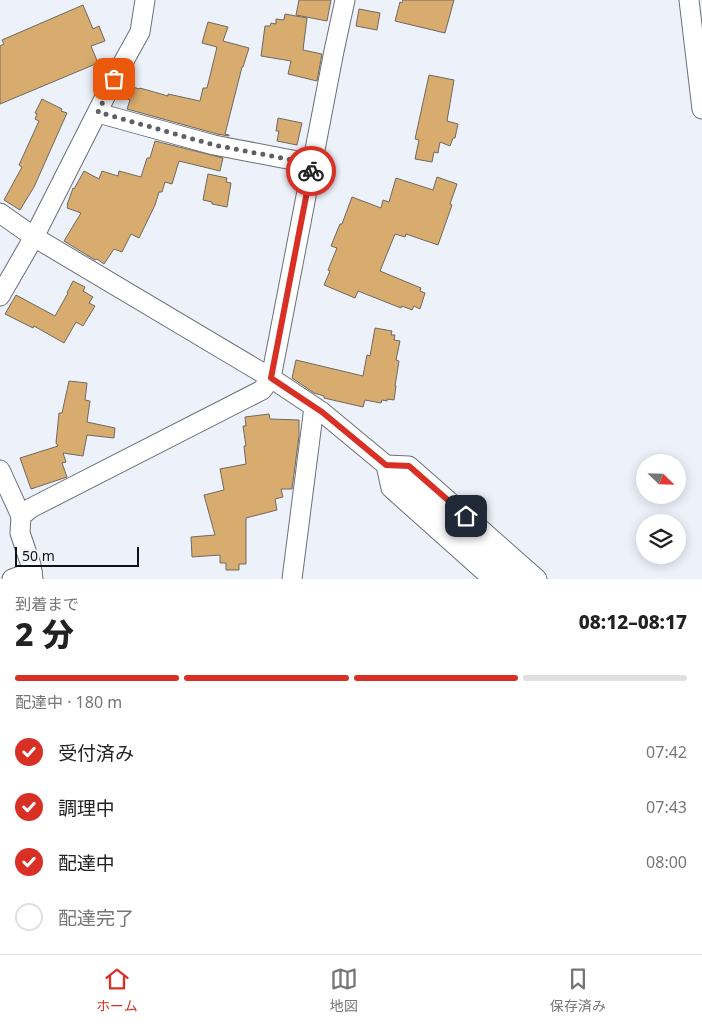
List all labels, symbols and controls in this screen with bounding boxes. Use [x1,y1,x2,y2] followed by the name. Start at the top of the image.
[93,58,135,100] pin
[100,65,128,93] icon: bag
[286,146,336,196] courier
[297,157,325,185] icon: bike
[636,454,686,504] north arrow
[636,454,686,564] map controls
[445,495,487,537] pin
[452,502,480,530] icon: home
[636,514,686,564] button: layers
[15,544,139,567] scale bar
[22,546,55,565] text: 50 m
[15,593,79,615] text: 到着まで
[579,609,687,635] text: 08:12–08:17
[15,612,74,655] text: 2 分
[15,691,122,713] text: 配達中 · 180 m
[15,738,43,766] icon: check
[58,740,134,766] text: 受付済み
[646,741,687,763] text: 07:42
[15,793,43,821] icon: check
[58,795,115,821] text: 調理中
[646,796,687,818] text: 07:43
[15,848,43,876] icon: check
[58,850,115,876] text: 配達中
[646,851,687,873] text: 08:00
[58,905,134,931] text: 配達完了
[96,965,138,1015] tab: ホーム
[330,965,358,1015] tab: 地図
[550,965,606,1015] tab: 保存済み

